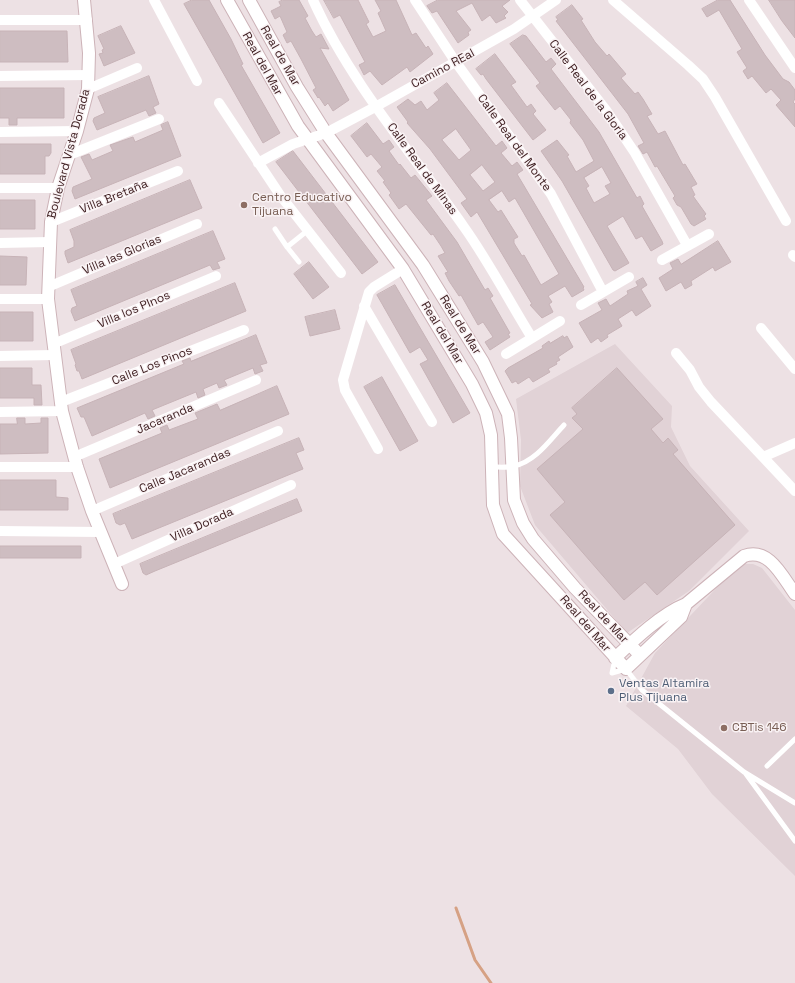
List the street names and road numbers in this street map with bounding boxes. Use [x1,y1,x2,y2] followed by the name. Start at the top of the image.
[257,23,303,89] street label: Real de Mar
[239,30,285,98] street label: Real del Mar
[546,37,630,143] street label: Calle Real de la Gloria
[409,46,477,92] street label: Camino REal
[45,87,93,221] street label: Boulevard Vista Dorada
[474,92,554,194] street label: Calle Real del Monte
[384,120,460,218] street label: Calle Real de Minas
[78,177,150,217] street label: Villa Bretaña
[80,232,164,278] street label: Villa las Glorias
[96,288,172,332] street label: Villa los PInos
[436,293,484,357] street label: Real de Mar
[418,299,466,367] street label: Real del Mar
[110,343,194,389] street label: Calle Los Pinos
[134,400,196,438] street label: Jacaranda
[137,445,233,497] street label: Calle Jacarandas
[168,505,236,545] street label: Villa Dorada
[575,587,631,647] street label: Real de Mar
[557,593,613,655] street label: Real del Mar

